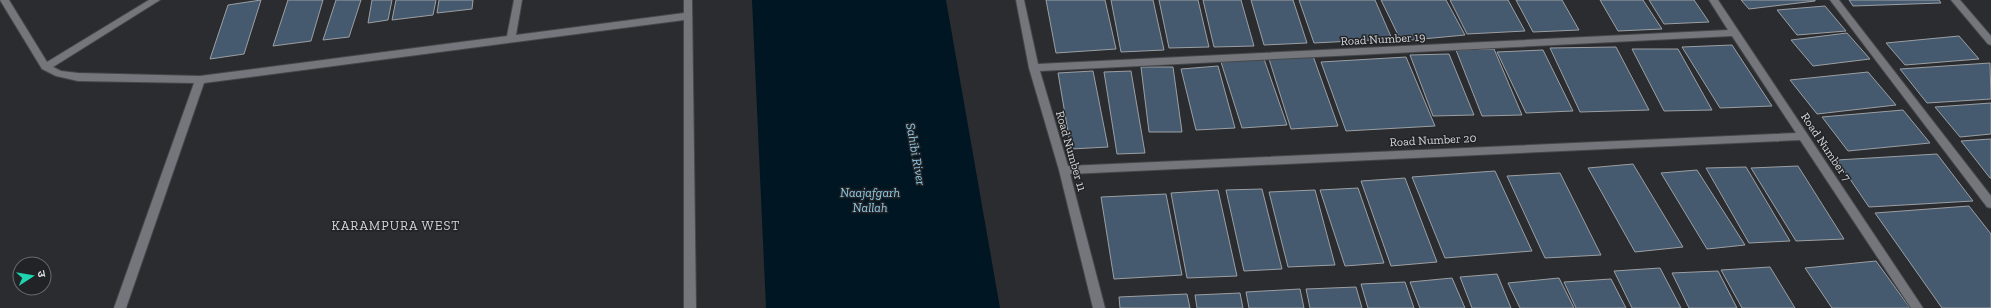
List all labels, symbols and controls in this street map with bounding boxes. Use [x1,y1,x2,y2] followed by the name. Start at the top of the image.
[1340,30,1426,48] street label: Road Number 19
[1053,109,1089,193] street label: Road Number 11
[1798,110,1854,184] street label: Road Number 7
[903,122,929,187] water label: Sahibi River
[1389,131,1477,149] street label: Road Number 20
[840,185,900,215] water label: Naajafgarh Nallah
[332,218,460,233] district label: KARAMPURA WEST
[12,256,52,296] north arrow
[34,270,48,279] text: उ

